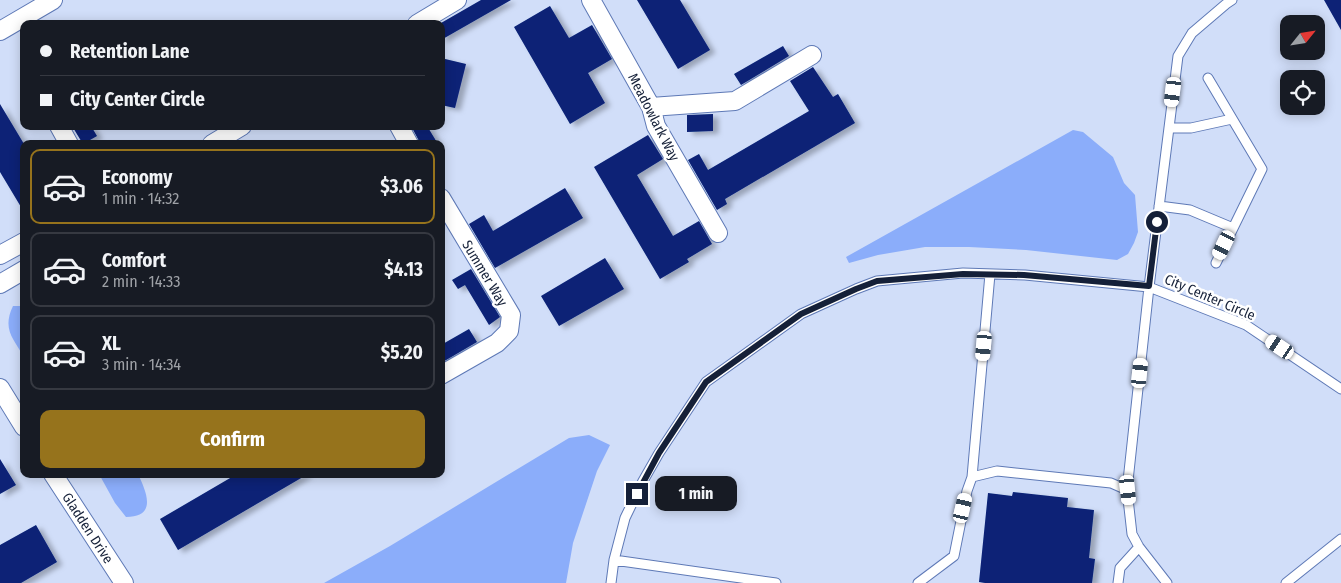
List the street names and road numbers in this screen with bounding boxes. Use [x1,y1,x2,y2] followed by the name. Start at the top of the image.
[624,71,683,164] street label: Meadowlark Way
[458,237,511,310] street label: Summer Way
[1162,271,1258,324] street label: City Center Circle
[58,490,117,567] street label: Gladden Drive

